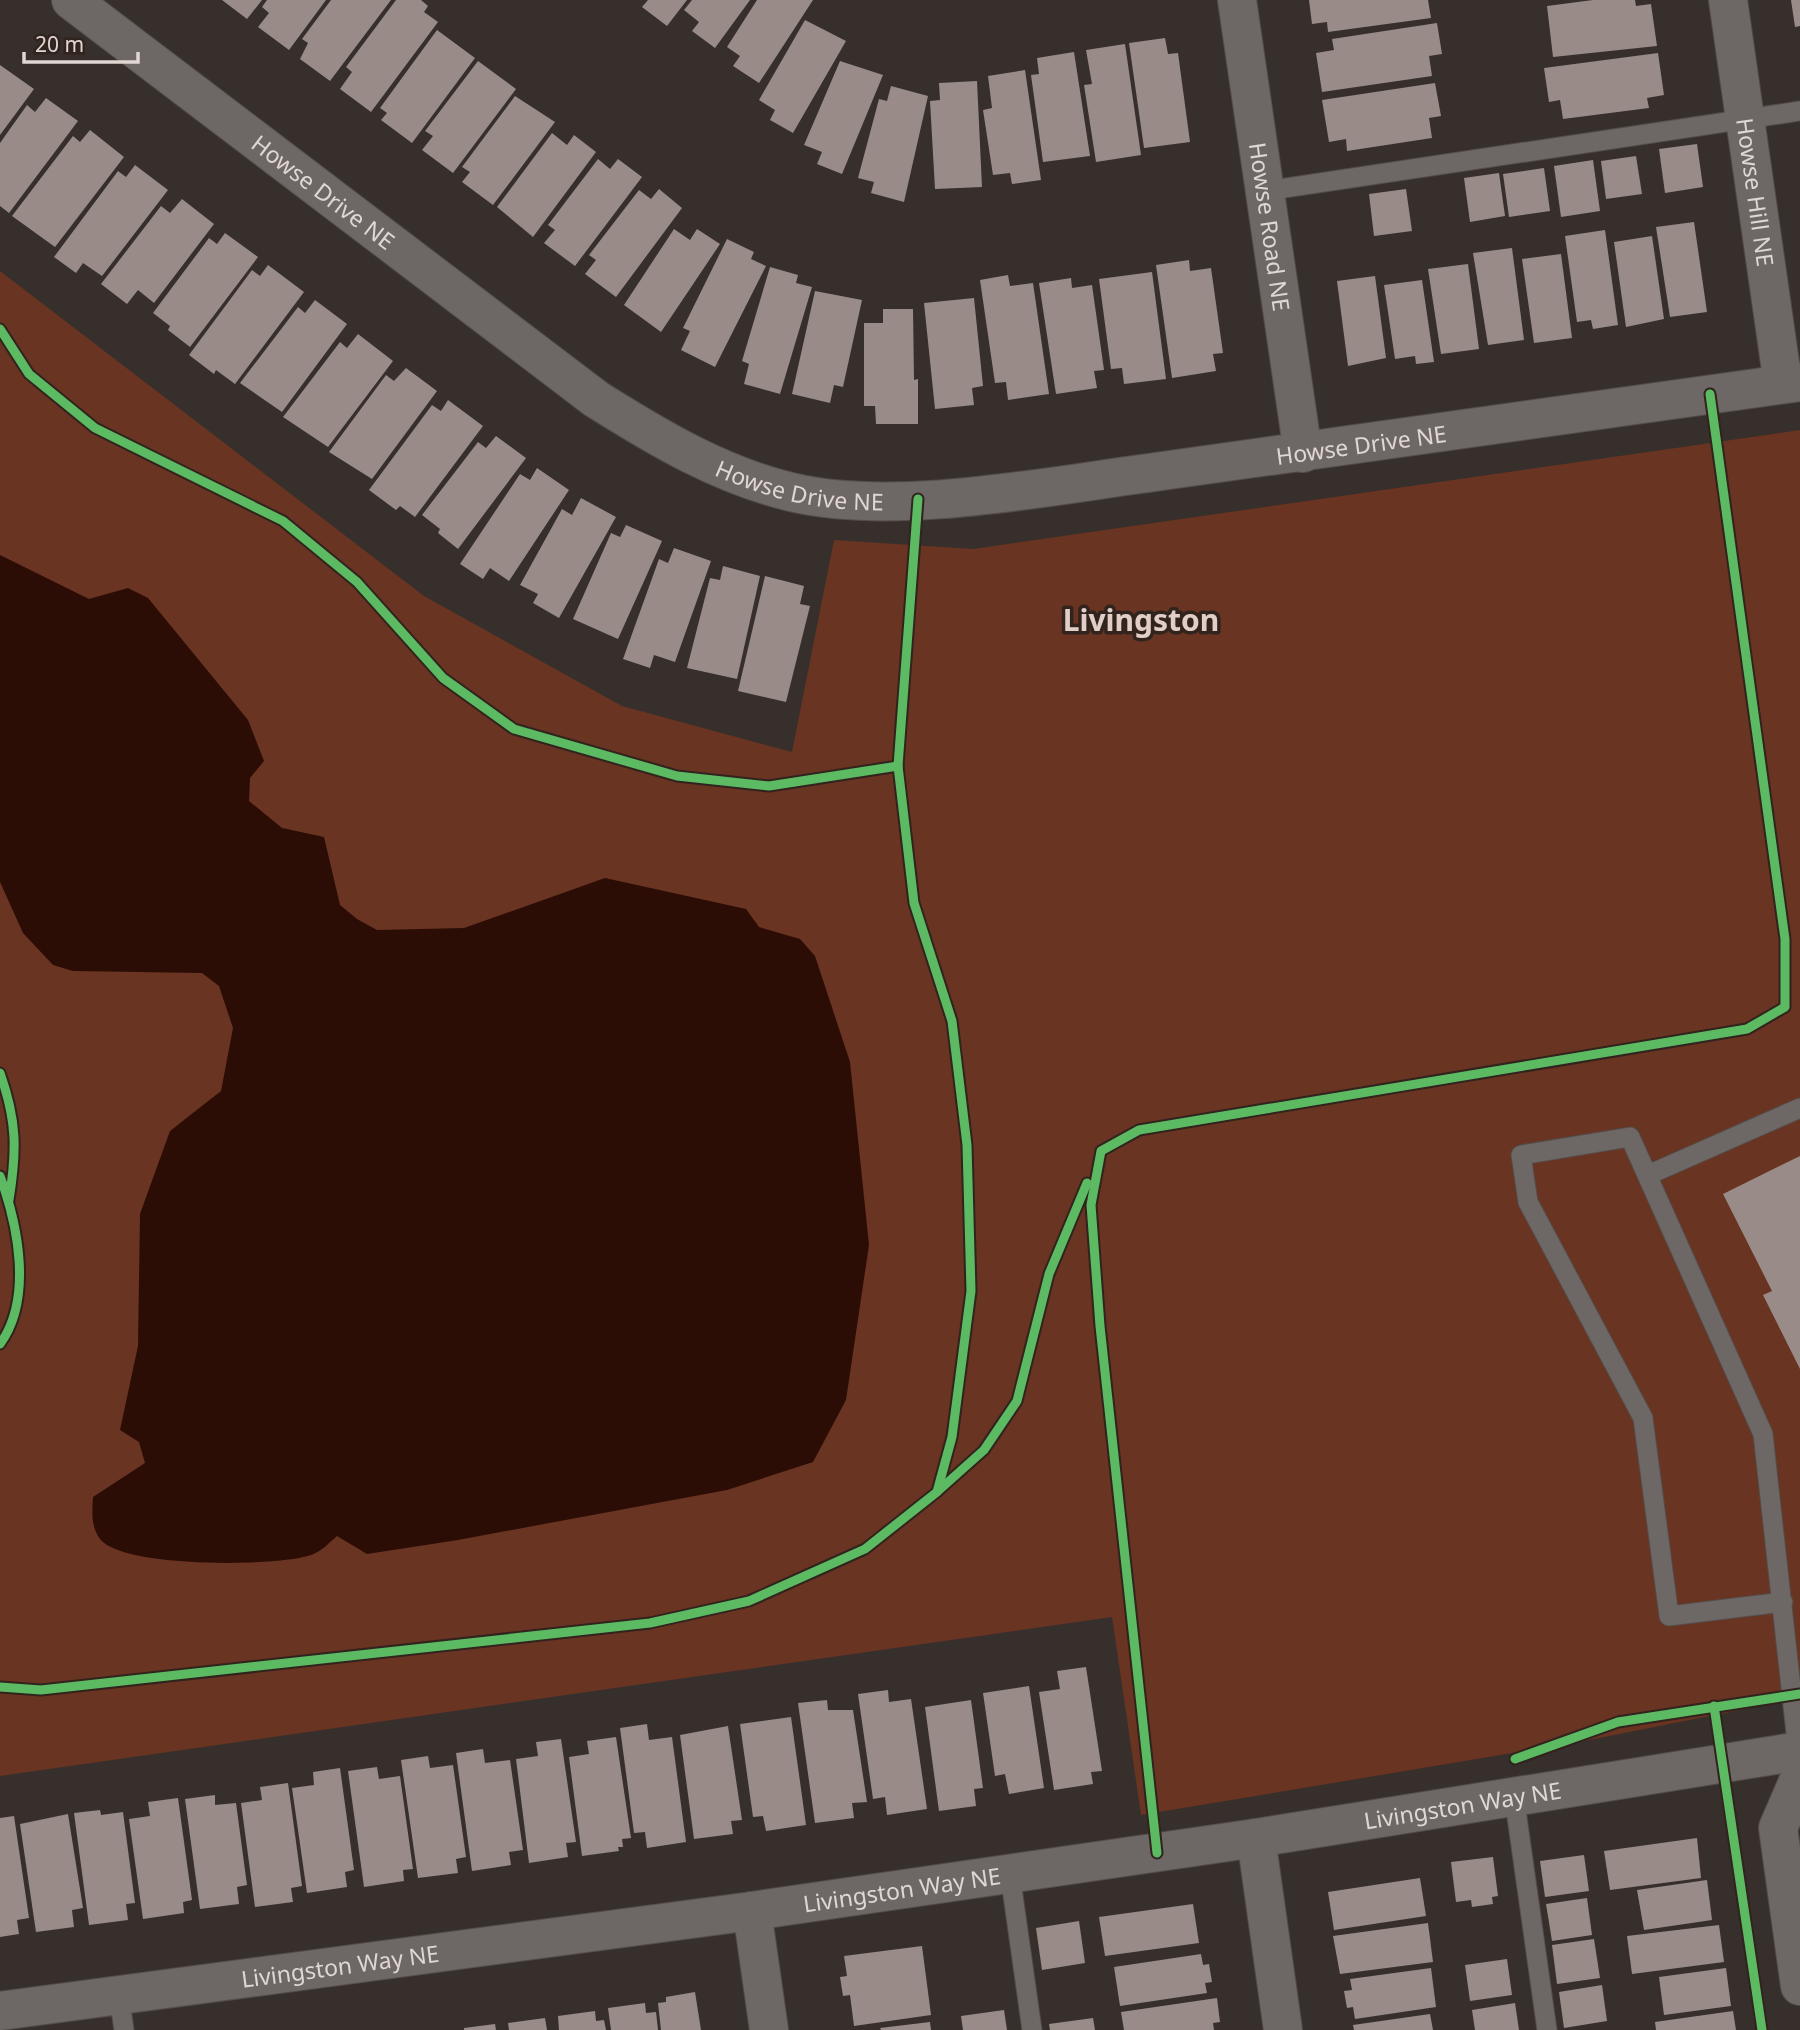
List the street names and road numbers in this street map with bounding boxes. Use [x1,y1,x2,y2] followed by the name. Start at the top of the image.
[1729,116,1782,268] street label: Howse Hill NE
[245,127,401,257] street label: Howse Drive NE
[1242,140,1298,313] street label: Howse Road NE
[1274,417,1448,472] street label: Howse Drive NE
[711,452,884,517] street label: Howse Drive NE
[1362,1773,1563,1837] street label: Livingston Way NE
[801,1859,1003,1919] street label: Livingston Way NE
[239,1937,441,1995] street label: Livingston Way NE

